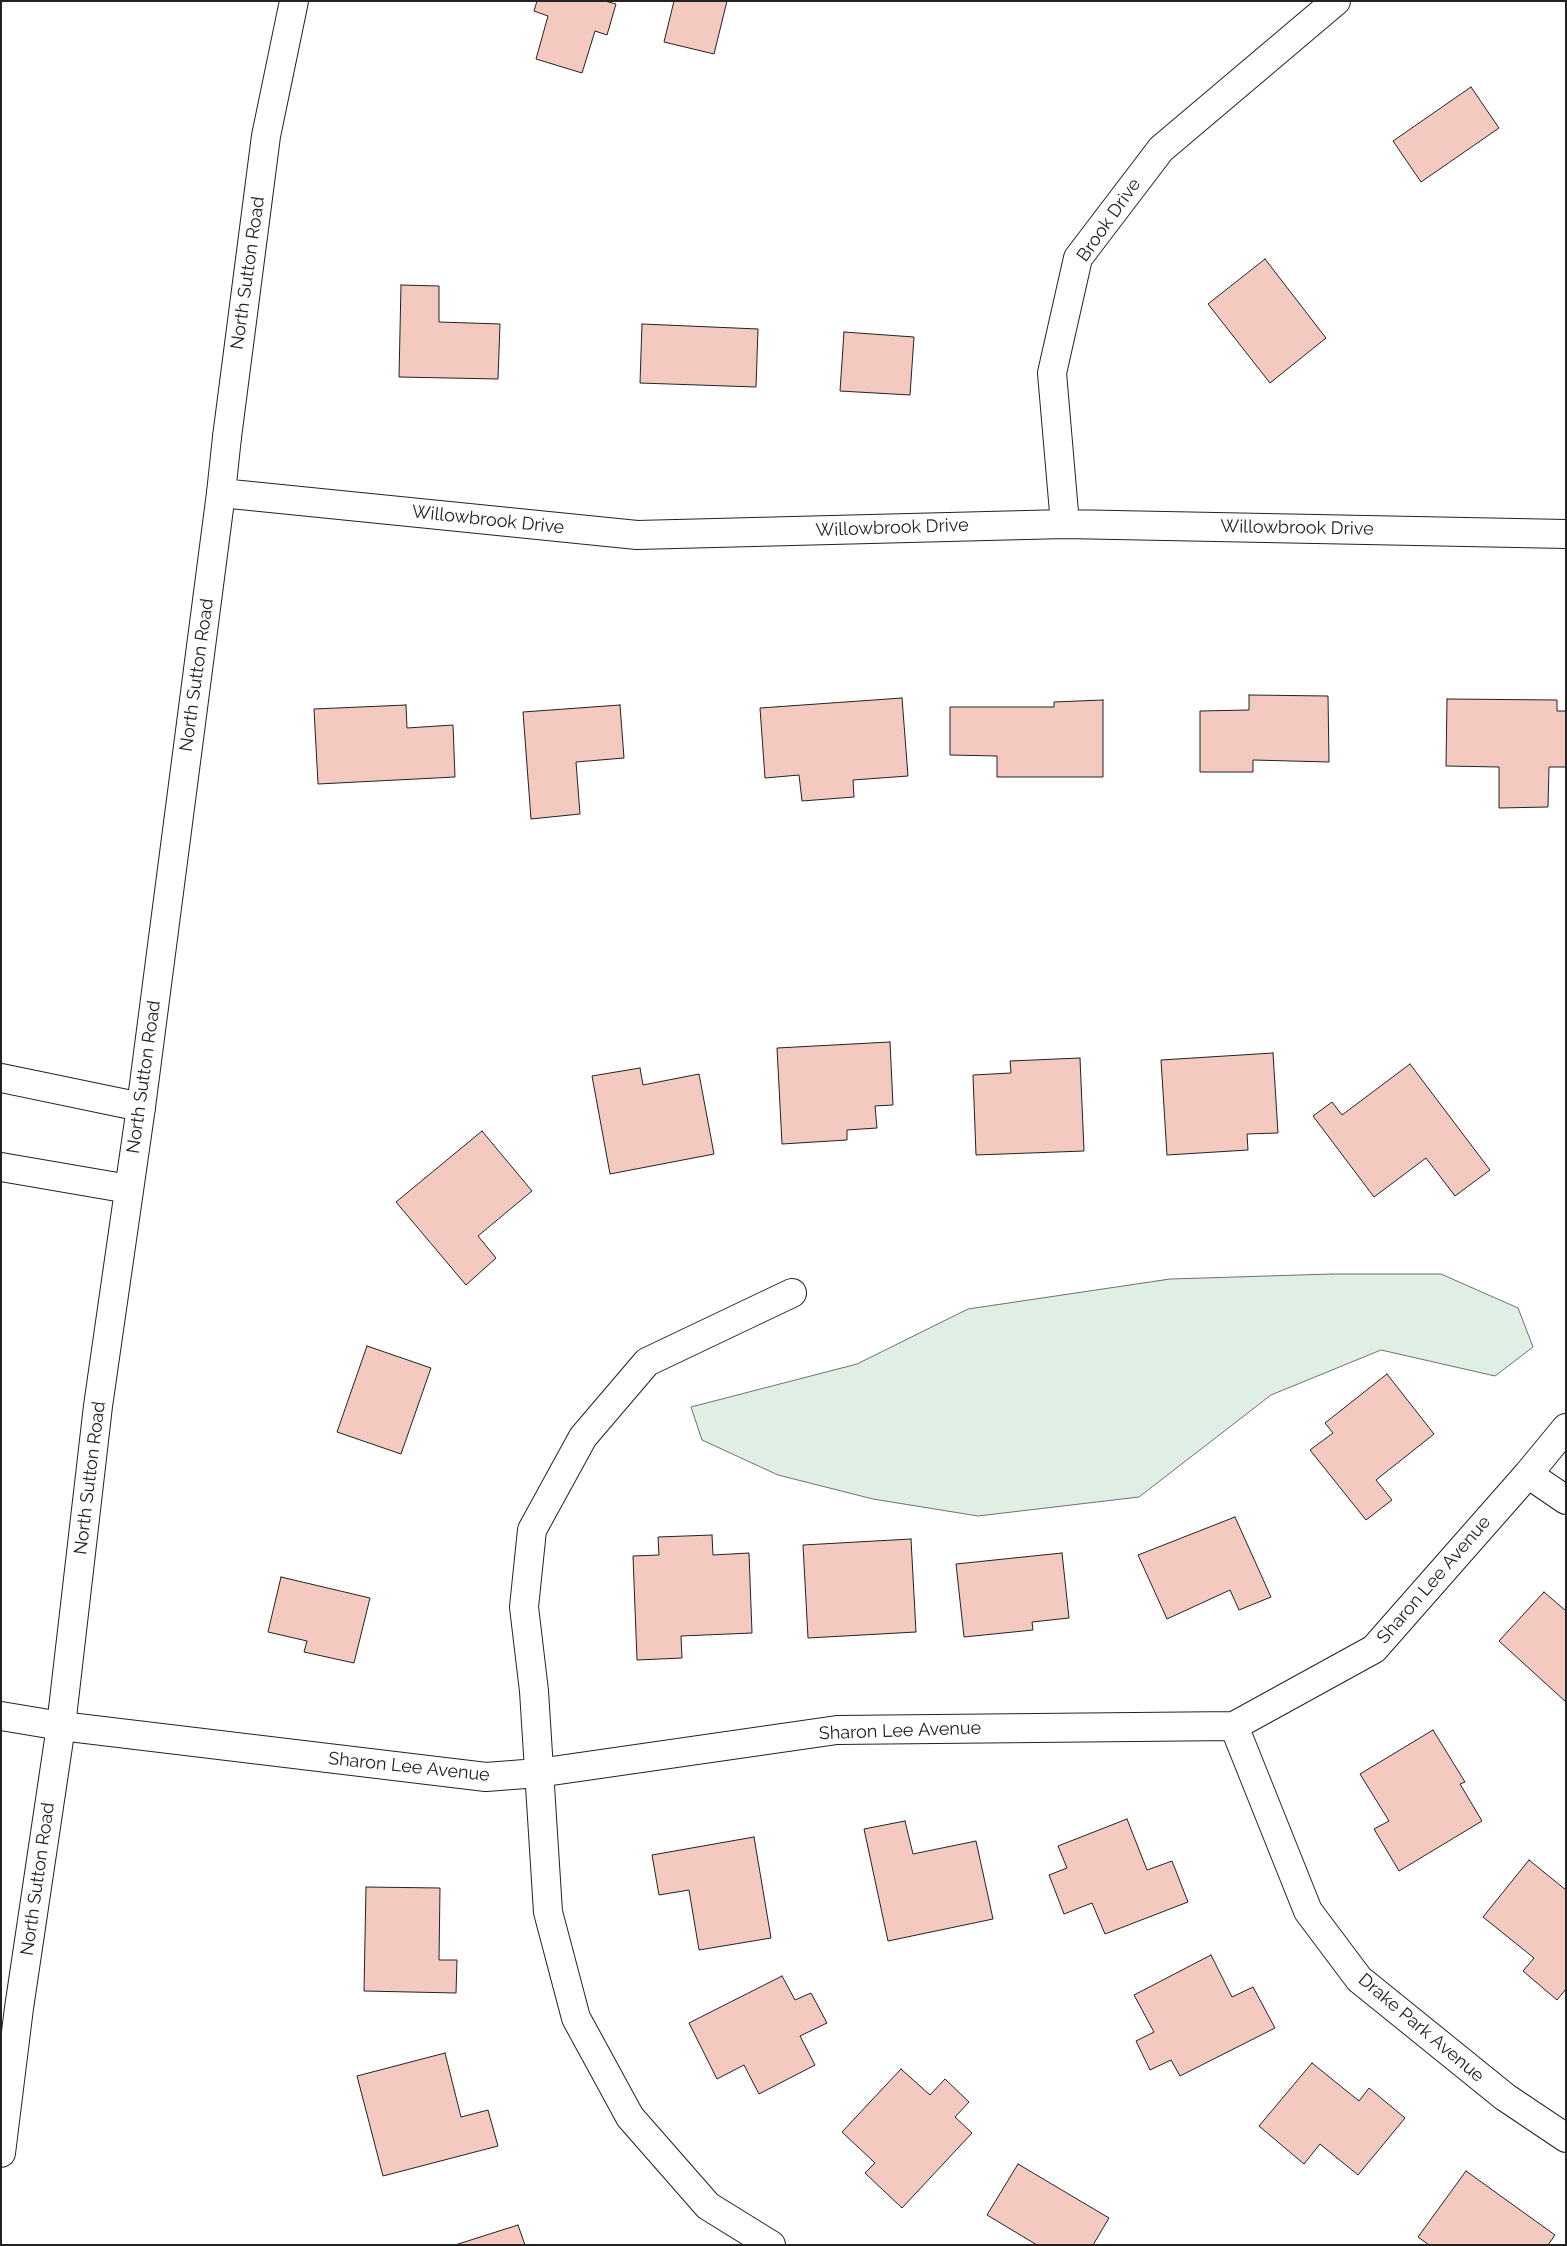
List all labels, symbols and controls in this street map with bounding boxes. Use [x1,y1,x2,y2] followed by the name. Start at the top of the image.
[1072,174,1146,266] street label: Brook Drive
[227,195,269,351] street label: North Sutton Road
[411,501,565,539] street label: Willowbrook Drive
[815,515,969,541] street label: Willowbrook Drive
[1220,516,1374,540] street label: Willowbrook Drive
[176,597,218,753] street label: North Sutton Road
[123,999,165,1155] street label: North Sutton Road
[70,1400,110,1556] street label: North Sutton Road
[1373,1512,1495,1648] street label: Sharon Lee Avenue
[819,1717,981,1745] street label: Sharon Lee Avenue
[327,1748,491,1786] street label: Sharon Lee Avenue
[17,1801,59,1957] street label: North Sutton Road
[1354,1969,1488,2087] street label: Drake Park Avenue

